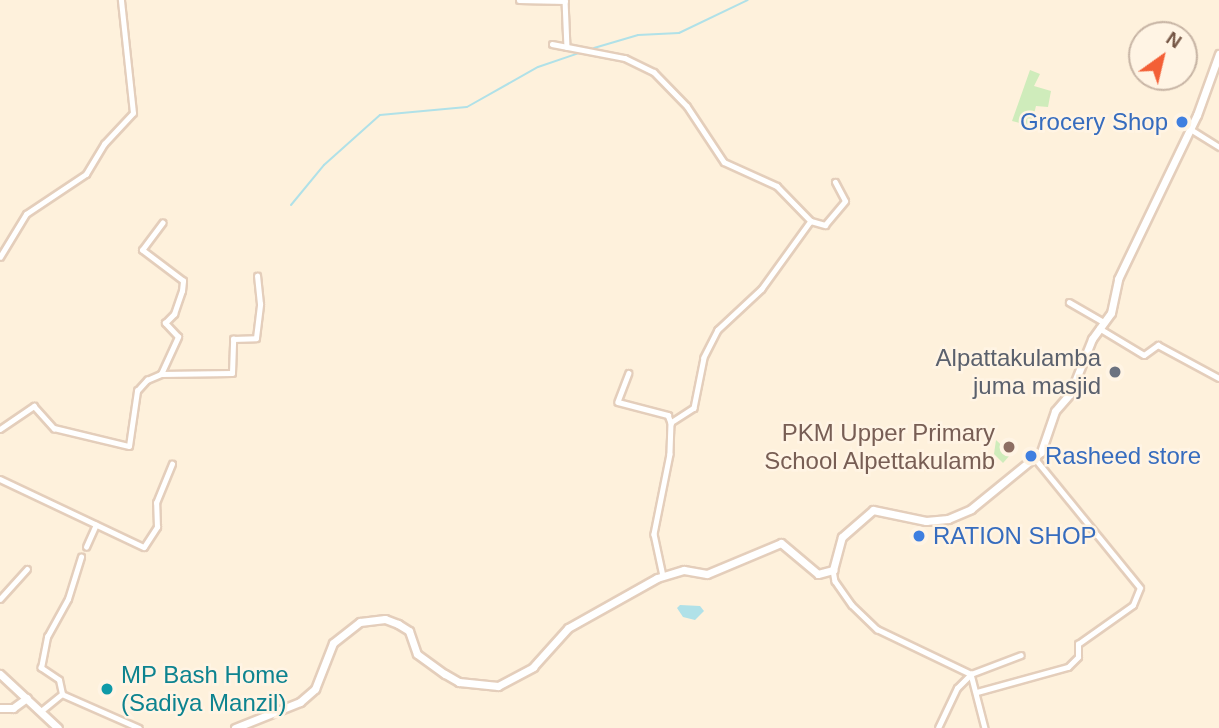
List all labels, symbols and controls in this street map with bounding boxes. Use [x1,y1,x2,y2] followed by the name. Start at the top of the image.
[1128,21,1198,91] north arrow
[1162,27,1185,52] text: N
[1020,108,1168,136] place label: Grocery Shop
[1174,114,1190,130] marker: Grocery Shop
[936,344,1101,400] place label: Alpattakulamba juma masjid
[1107,364,1123,380] marker: Alpattakulamba juma masjid
[763,419,995,475] place label: PKM Upper Primary School Alpettakulamb
[1001,439,1017,455] marker: PKM Upper Primary School Alpettakulamb
[1045,442,1201,470] place label: Rasheed store
[1023,448,1039,464] marker: Rasheed store
[933,522,1097,550] place label: RATION SHOP
[911,528,927,544] marker: RATION SHOP
[121,661,289,717] place label: MP Bash Home (Sadiya Manzil)
[99,681,115,697] marker: MP Bash Home (Sadiya Manzil)

